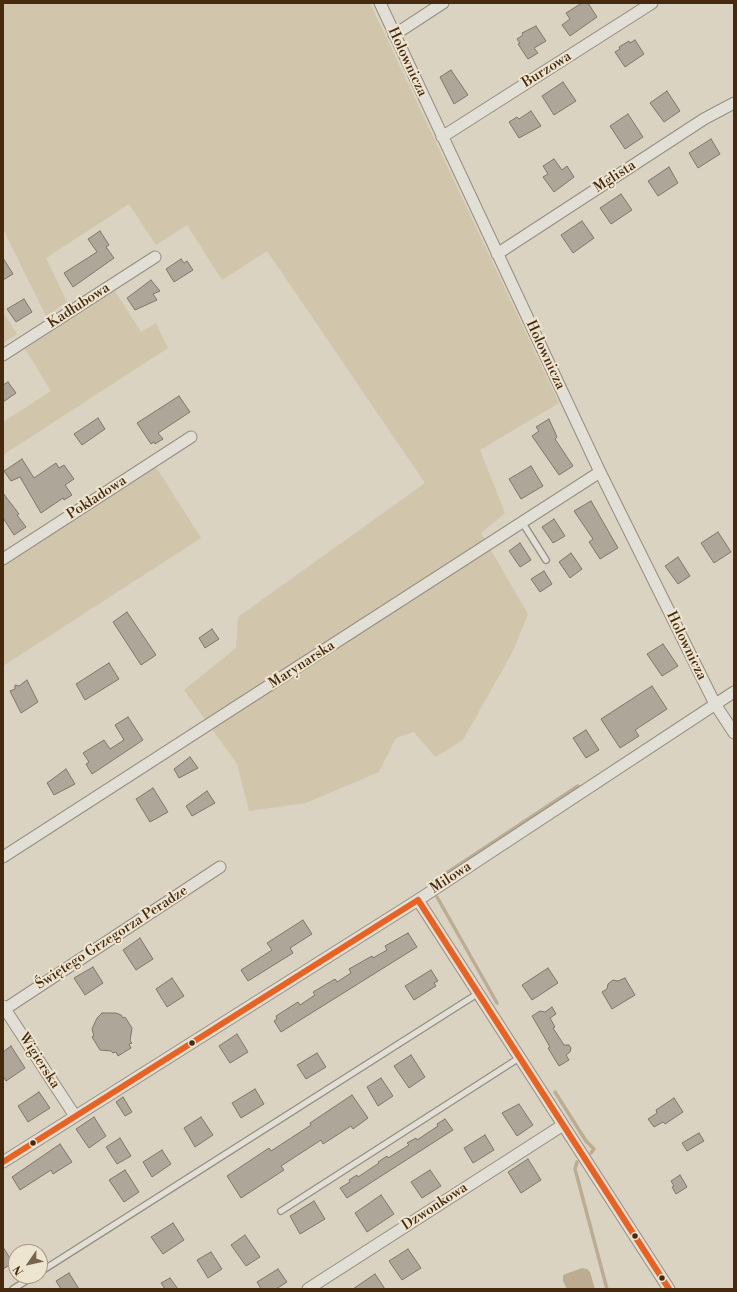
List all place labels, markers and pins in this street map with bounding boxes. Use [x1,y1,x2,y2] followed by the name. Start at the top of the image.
[187,1038,197,1048] unlabelled marker
[28,1138,38,1148] unlabelled marker
[630,1231,640,1241] unlabelled marker
[657,1273,667,1283] unlabelled marker

